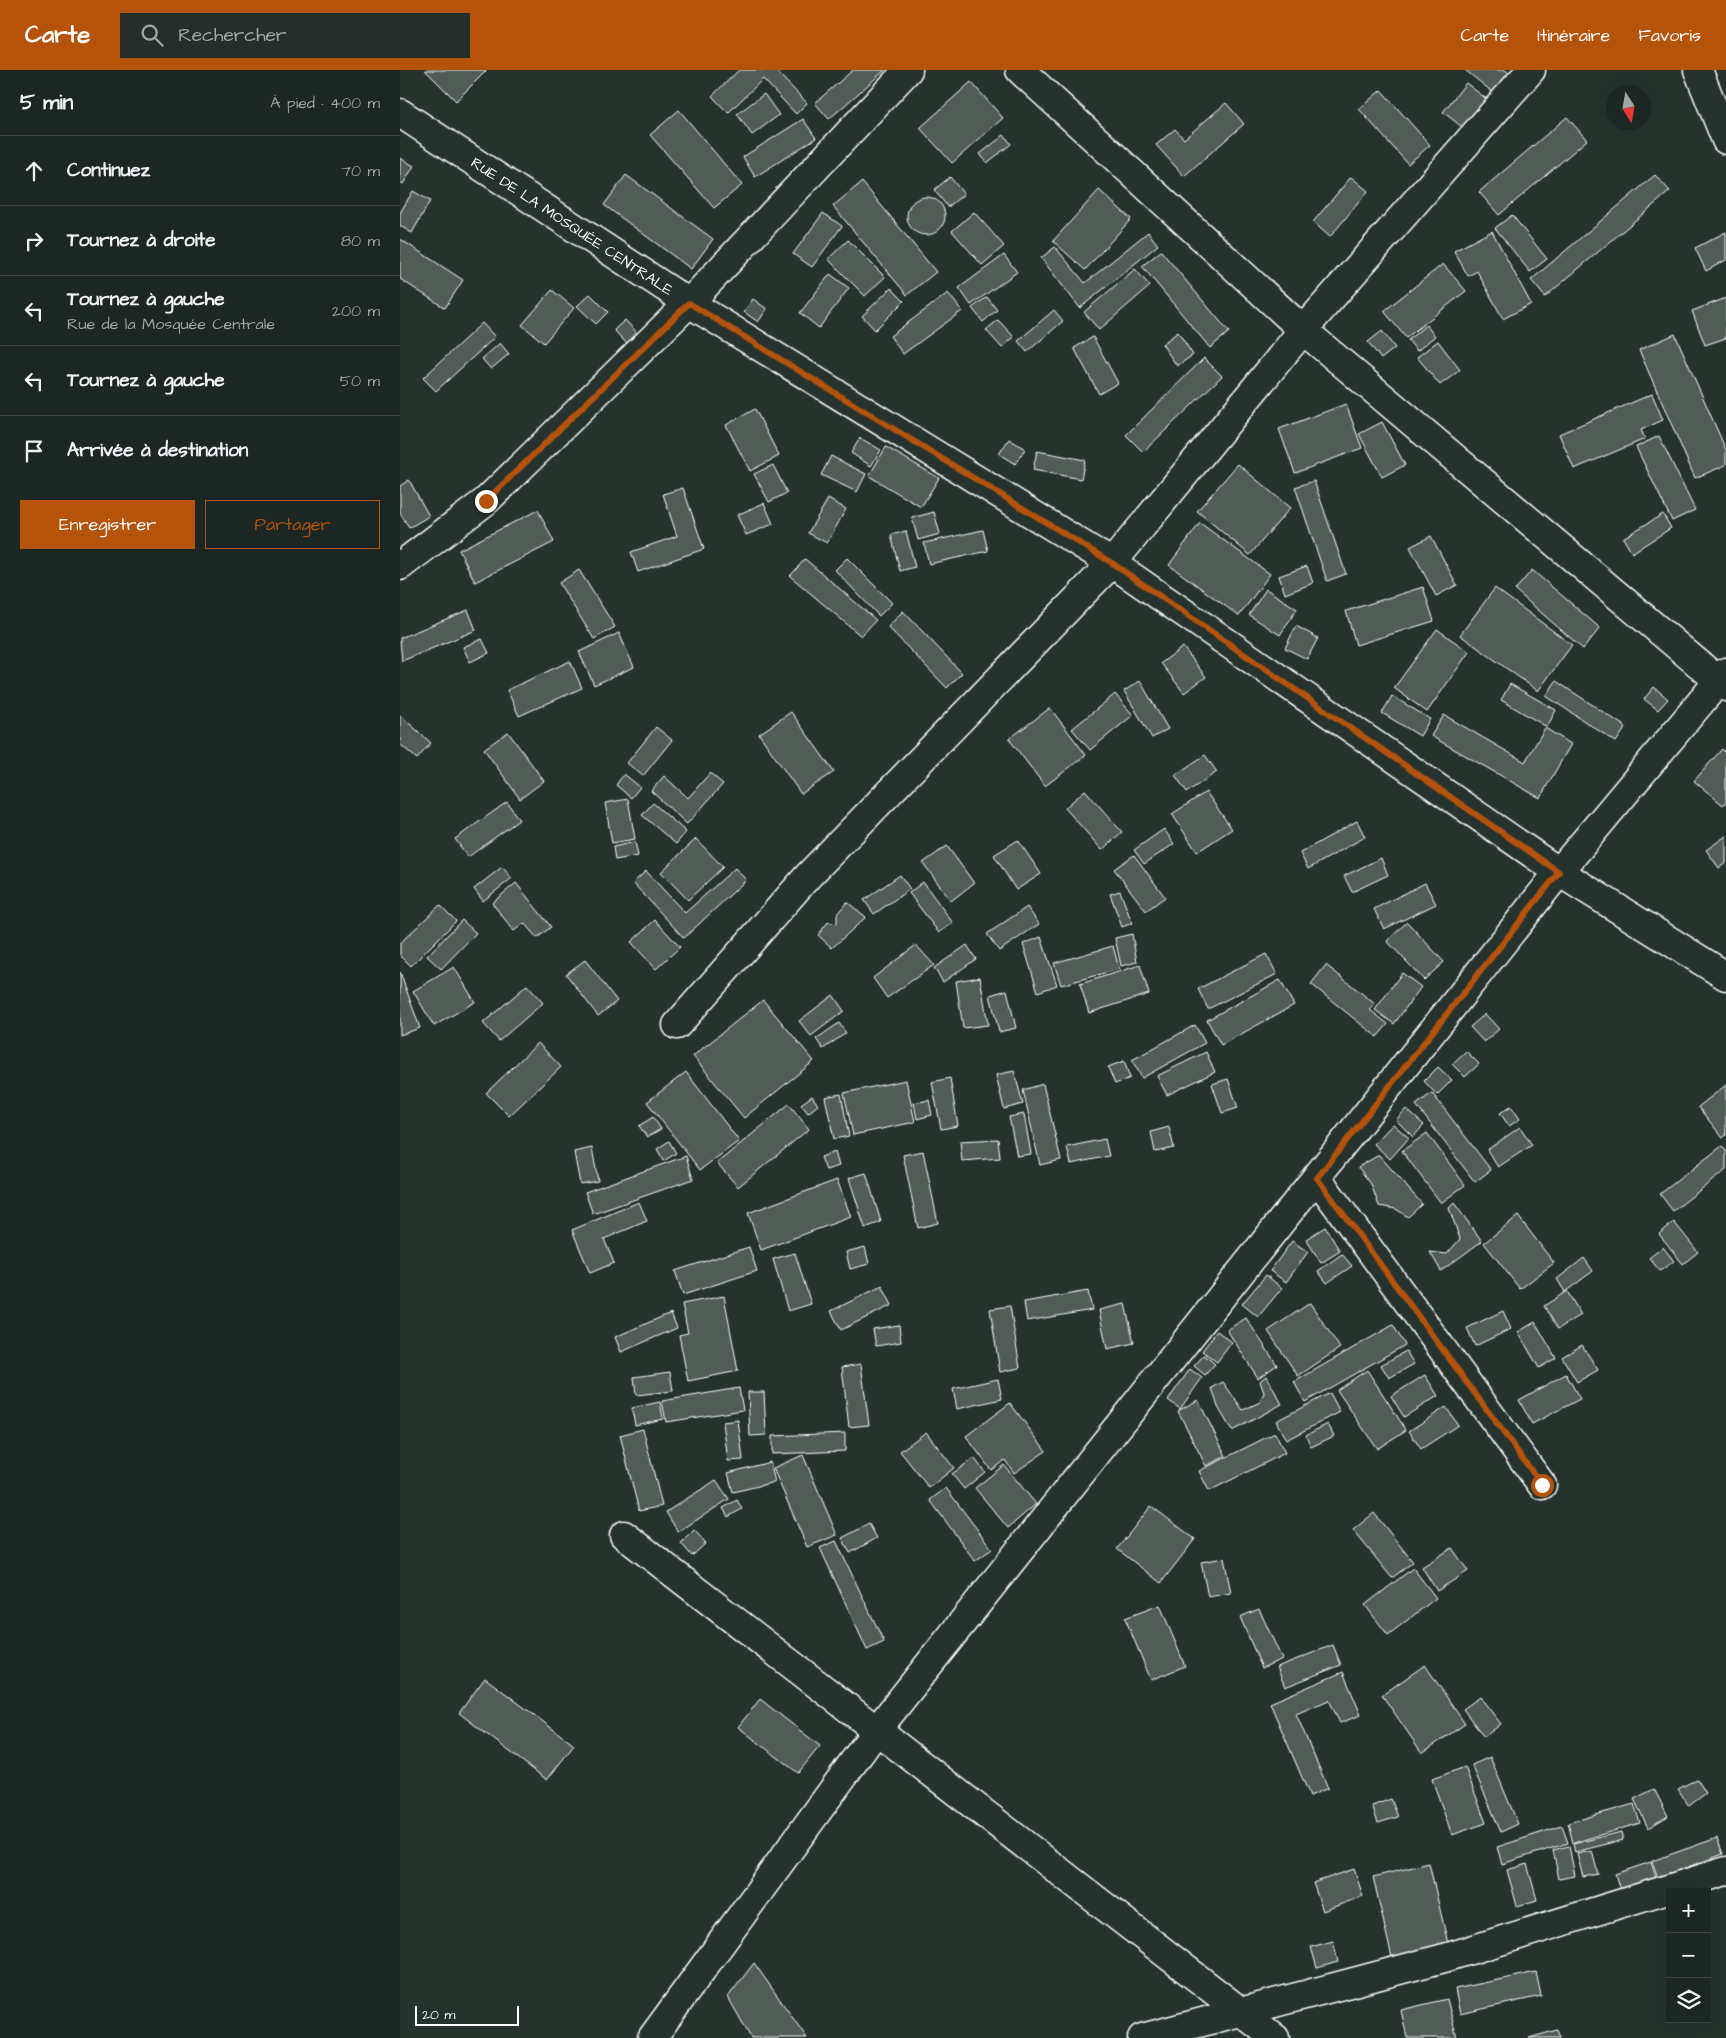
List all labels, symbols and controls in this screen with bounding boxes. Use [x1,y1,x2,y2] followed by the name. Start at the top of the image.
[120,13,470,58] search box
[25,18,90,52] text: Carte
[138,21,166,49] icon: search
[178,22,286,49] text: Rechercher
[1460,23,1509,48] text: Carte
[1537,23,1610,48] text: Itinéraire
[1638,23,1701,48] text: Favoris
[1606,85,1651,130] north arrow
[20,88,73,117] text: 5 min
[270,92,380,114] text: À pied · 400 m
[467,153,677,301] street label: RUE DE LA MOSQUÉE CENTRALE
[20,157,48,185] icon: ahead
[67,157,150,184] text: Continuez
[341,160,380,182] text: 70 m
[20,227,48,255] icon: right
[67,227,215,254] text: Tournez à droite
[341,230,380,252] text: 80 m
[67,286,225,313] text: Tournez à gauche
[20,297,48,325] icon: left
[332,300,380,322] text: 200 m
[67,313,275,335] text: Rue de la Mosquée Centrale
[20,367,48,395] icon: left
[67,367,225,394] text: Tournez à gauche
[340,370,380,392] text: 50 m
[20,437,48,465] icon: arrive
[67,437,248,464] text: Arrivée à destination
[475,490,498,513] route end
[20,500,195,549] button: Enregistrer
[205,500,380,549] button: Partager
[1531,1474,1554,1497] route start
[1666,1888,1711,2023] map controls
[1666,1888,1711,1933] button: +
[1666,1933,1711,1978] button: −
[1666,1978,1711,2023] button: layers
[415,2003,519,2026] scale bar
[422,2005,455,2025] text: 20 m

